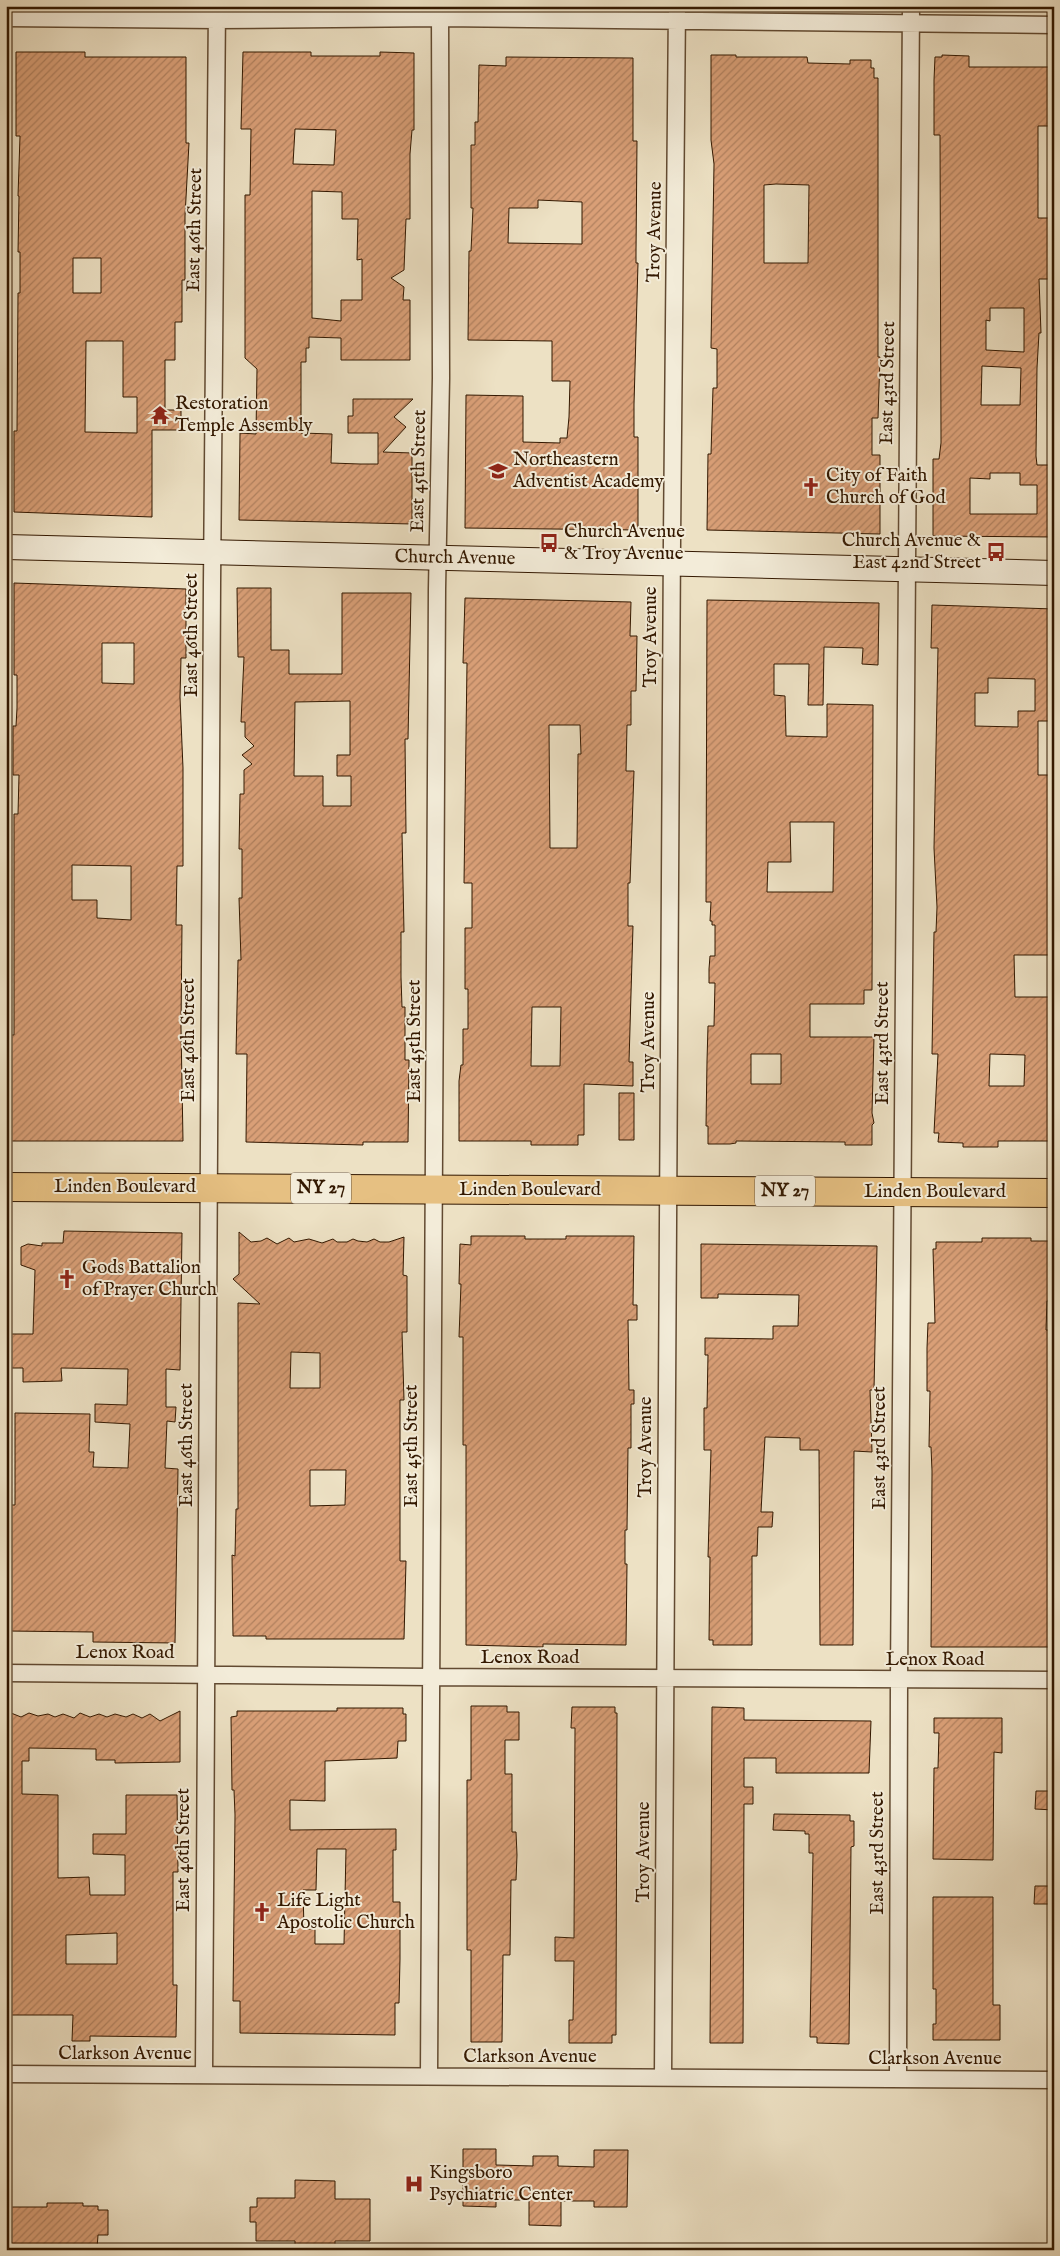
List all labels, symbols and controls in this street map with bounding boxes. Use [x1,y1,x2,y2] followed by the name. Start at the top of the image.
[182,167,208,292] street label: East 46th Street
[642,181,668,283] street label: Troy Avenue
[875,321,901,445] street label: East 43rd Street
[175,392,313,438] place label: Restoration Temple Assembly
[149,404,171,426] temple icon: Restoration Temple Assembly
[406,409,432,533] street label: East 45th Street
[512,448,665,494] place label: Northeastern Adventist Academy
[487,460,509,482] school or university icon: Northeastern Adventist Academy
[826,464,946,510] place label: City of Faith Church of God
[800,476,822,498] church icon: City of Faith Church of God
[564,520,685,566] place label: Church Avenue & Troy Avenue
[842,529,981,575] place label: Church Avenue & East 42nd Street
[538,532,560,554] bus stop icon: Church Avenue & Troy Avenue
[985,541,1007,563] bus stop icon: Church Avenue & East 42nd Street
[394,545,516,571] street label: Church Avenue
[180,573,204,697] street label: East 46th Street
[639,586,663,688] street label: Troy Avenue
[177,978,201,1102] street label: East 46th Street
[403,979,427,1102] street label: East 45th Street
[871,981,895,1105] street label: East 43rd Street
[637,991,661,1093] street label: Troy Avenue
[291,1172,351,1204] road number: NY 27
[54,1175,197,1199] street label: Linden Boulevard
[755,1176,815,1206] road number: NY 27
[459,1178,602,1202] street label: Linden Boulevard
[864,1180,1007,1204] street label: Linden Boulevard
[82,1256,217,1302] place label: Gods Battalion of Prayer Church
[56,1268,78,1290] church icon: Gods Battalion of Prayer Church
[175,1383,199,1507] street label: East 46th Street
[400,1384,424,1507] street label: East 45th Street
[868,1386,892,1510] street label: East 43rd Street
[634,1396,658,1498] street label: Troy Avenue
[76,1641,175,1665] street label: Lenox Road
[481,1646,580,1670] street label: Lenox Road
[886,1648,985,1672] street label: Lenox Road
[172,1788,196,1912] street label: East 46th Street
[866,1791,890,1915] street label: East 43rd Street
[632,1801,656,1903] street label: Troy Avenue
[276,1889,415,1935] place label: Life Light Apostolic Church
[251,1901,273,1923] church icon: Life Light Apostolic Church
[58,2042,192,2066] street label: Clarkson Avenue
[463,2045,597,2069] street label: Clarkson Avenue
[868,2047,1002,2071] street label: Clarkson Avenue
[429,2161,573,2207] place label: Kingsboro Psychiatric Center
[403,2173,425,2195] hospital icon: Kingsboro Psychiatric Center

